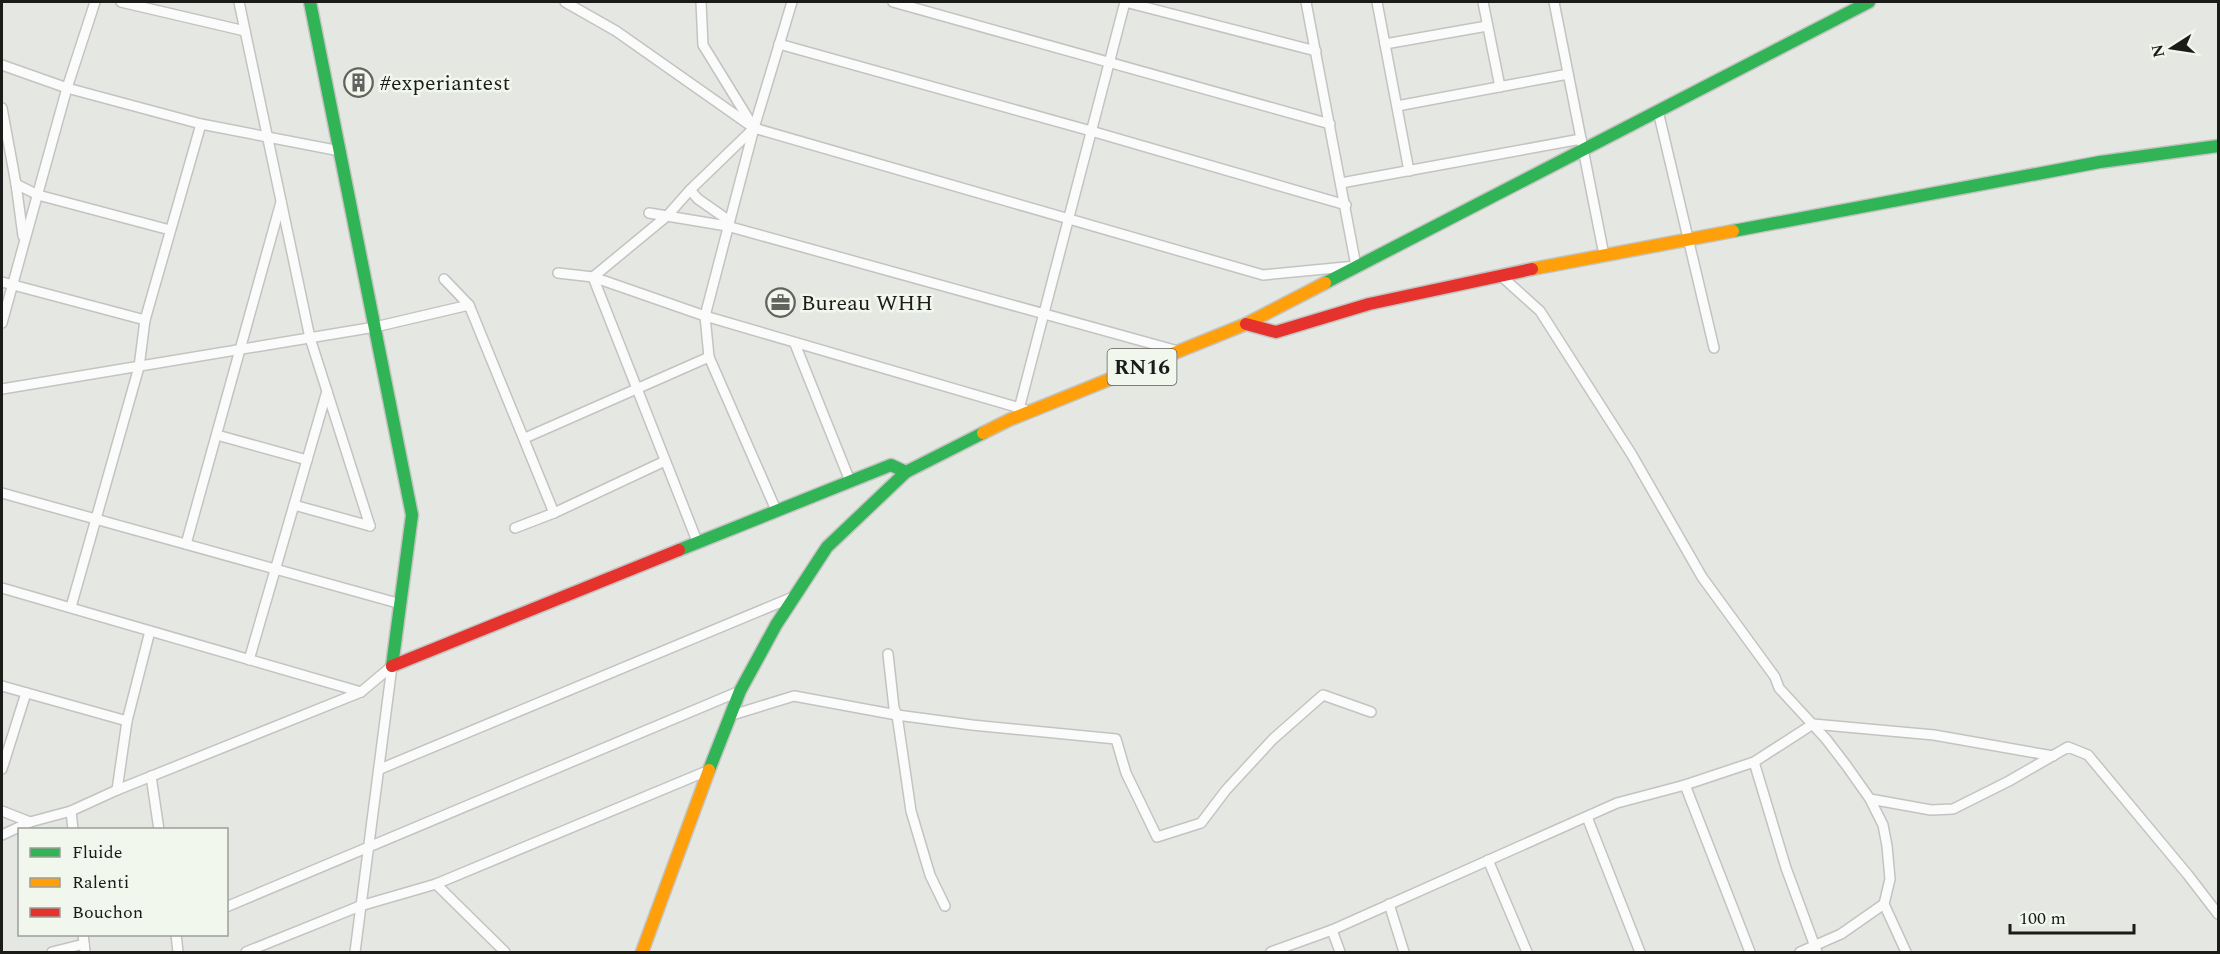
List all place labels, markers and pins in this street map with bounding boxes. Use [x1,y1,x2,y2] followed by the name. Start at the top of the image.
[343,66,375,98] building icon: #experiantest
[380,67,510,100] place label: #experiantest
[764,286,796,318] office icon: Bureau WHH
[801,287,933,320] place label: Bureau WHH

